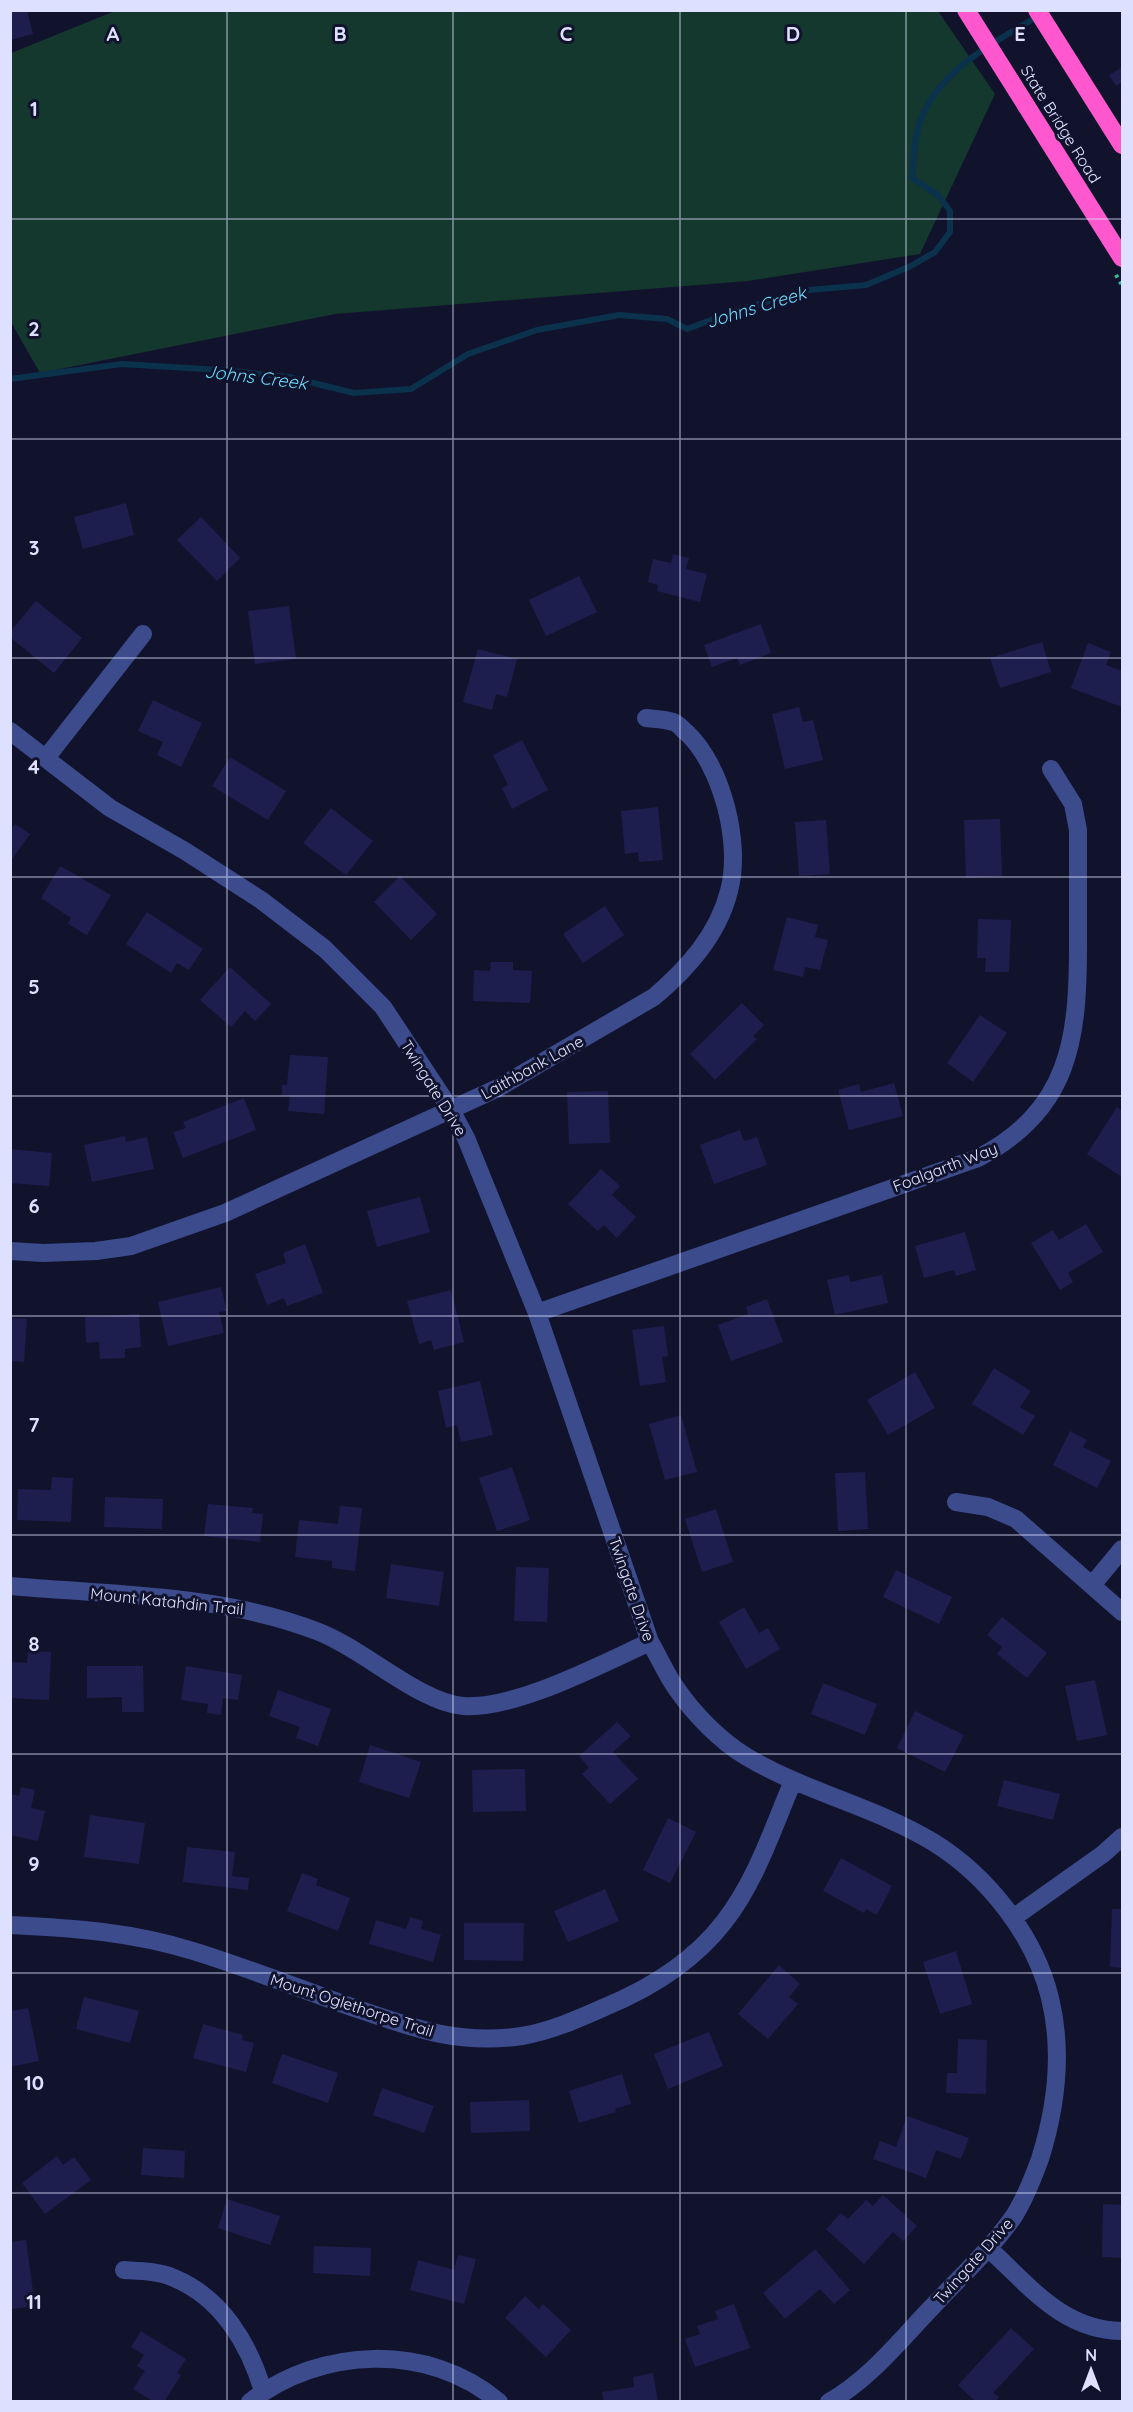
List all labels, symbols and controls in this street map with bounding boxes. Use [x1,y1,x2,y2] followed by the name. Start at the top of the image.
[107,21,120,46] text: A
[333,21,347,46] text: B
[560,21,573,46] text: C
[786,21,800,46] text: D
[1014,21,1026,46] text: E
[1017,61,1105,187] street label: State Bridge Road
[30,96,38,121] text: 1
[703,280,810,333] water label: Johns Creek
[28,316,40,341] text: 2
[203,359,310,395] water label: Johns Creek
[29,535,39,560] text: 3
[28,754,40,779] text: 4
[28,974,40,999] text: 5
[477,1031,587,1103] street label: Laithbank Lane
[397,1036,471,1140] street label: Twingate Drive
[890,1138,1000,1196] street label: Foalgarth Way
[28,1193,40,1218] text: 6
[29,1412,40,1437] text: 7
[605,1534,659,1644] street label: Twingate Drive
[89,1583,245,1619] street label: Mount Katahdin Trail
[29,1631,40,1656] text: 8
[28,1851,40,1876] text: 9
[268,1969,436,2041] street label: Mount Oglethorpe Trail
[24,2070,44,2095] text: 10
[929,2214,1017,2308] street label: Twingate Drive
[26,2289,42,2314] text: 11
[1061,2340,1121,2400] north arrow
[1085,2345,1097,2365] text: N

